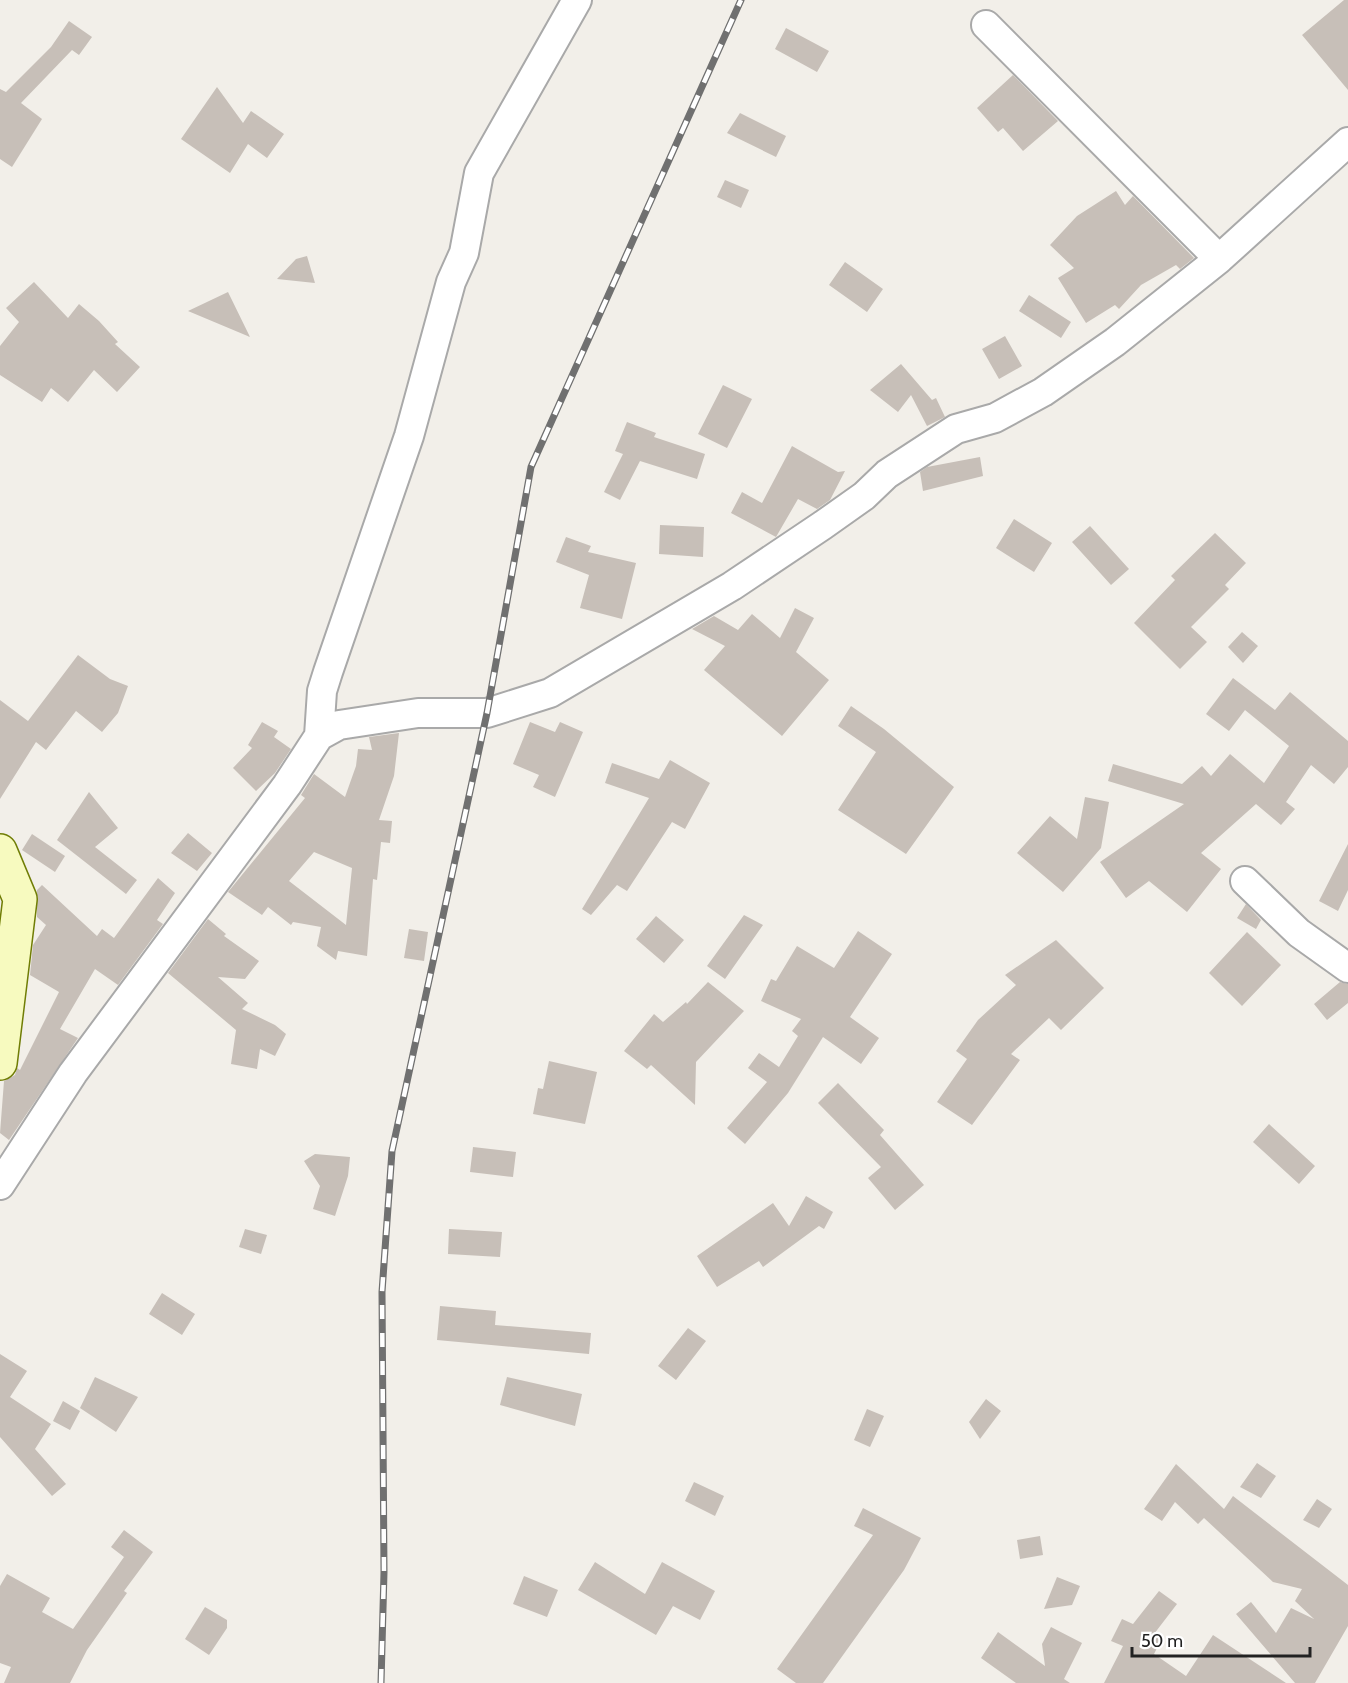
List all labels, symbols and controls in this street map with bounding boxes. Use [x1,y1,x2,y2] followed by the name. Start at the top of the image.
[1132,1620,1310,1658] scale bar
[1141,1630,1183,1652] text: 50 m

